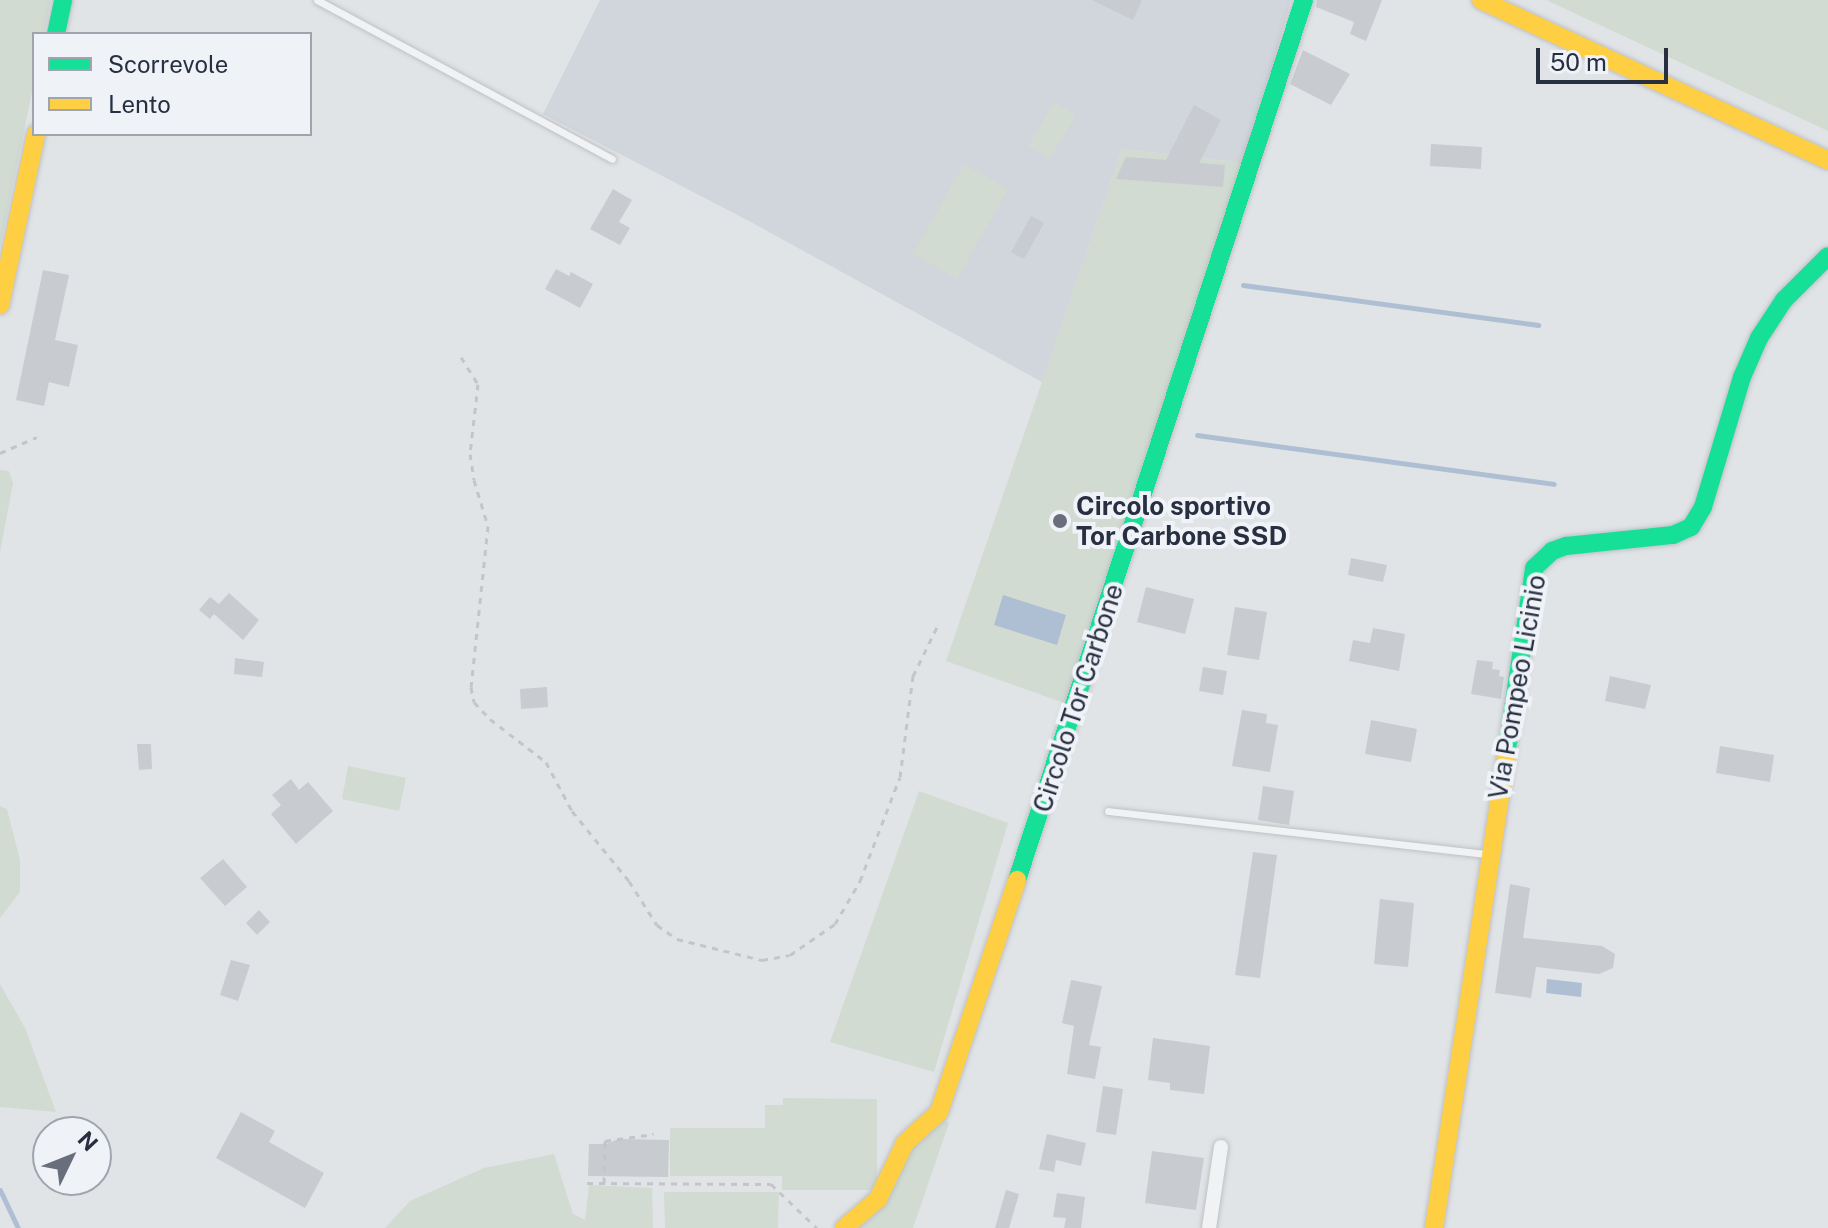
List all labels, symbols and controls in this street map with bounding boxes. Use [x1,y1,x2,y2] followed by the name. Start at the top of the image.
[32,32,312,136] legend
[1540,32,1672,82] scale bar
[1550,48,1607,76] text: 50 m
[108,50,228,78] text: Scorrevole
[108,90,171,118] text: Lento
[1076,490,1287,552] place label: Circolo sportivo Tor Carbone SSD
[1051,512,1069,530] marker: Circolo sportivo Tor Carbone SSD
[1482,572,1552,802] street label: Via Pompeo Licinio
[1026,580,1130,816] street label: Circolo Tor Carbone
[32,1116,112,1196] north arrow
[73,1126,103,1156] text: N

